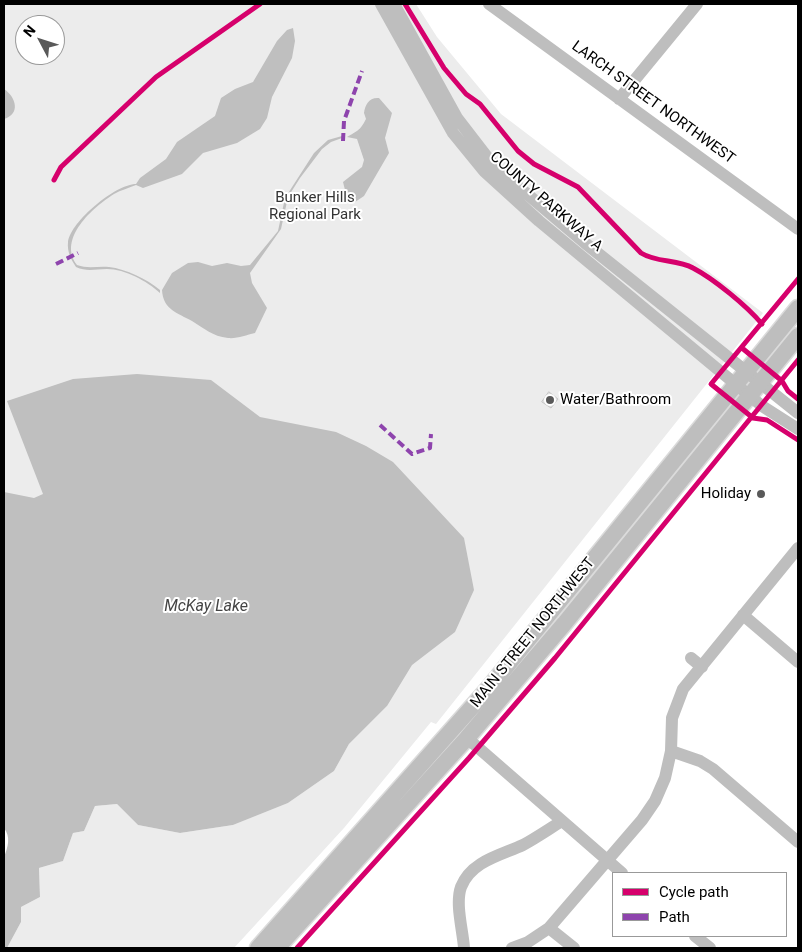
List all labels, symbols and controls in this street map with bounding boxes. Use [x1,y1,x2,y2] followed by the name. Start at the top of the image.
[15,15,65,65] north arrow
[20,22,39,40] text: N
[568,38,738,168] street label: LARCH STREET NORTHWEST
[486,148,606,256] street label: COUNTY PARKWAY A
[269,189,361,224] park label: Bunker Hills Regional Park
[560,391,671,409] place label: Water/Bathroom
[544,394,556,406] marker: Water/Bathroom
[701,485,751,503] place label: Holiday
[755,488,767,500] marker: Holiday
[467,554,599,712] street label: MAIN STREET NORTHWEST
[164,597,248,617] water label: McKay Lake
[612,872,787,937] legend
[659,883,729,901] text: Cycle path
[659,908,690,926] text: Path

